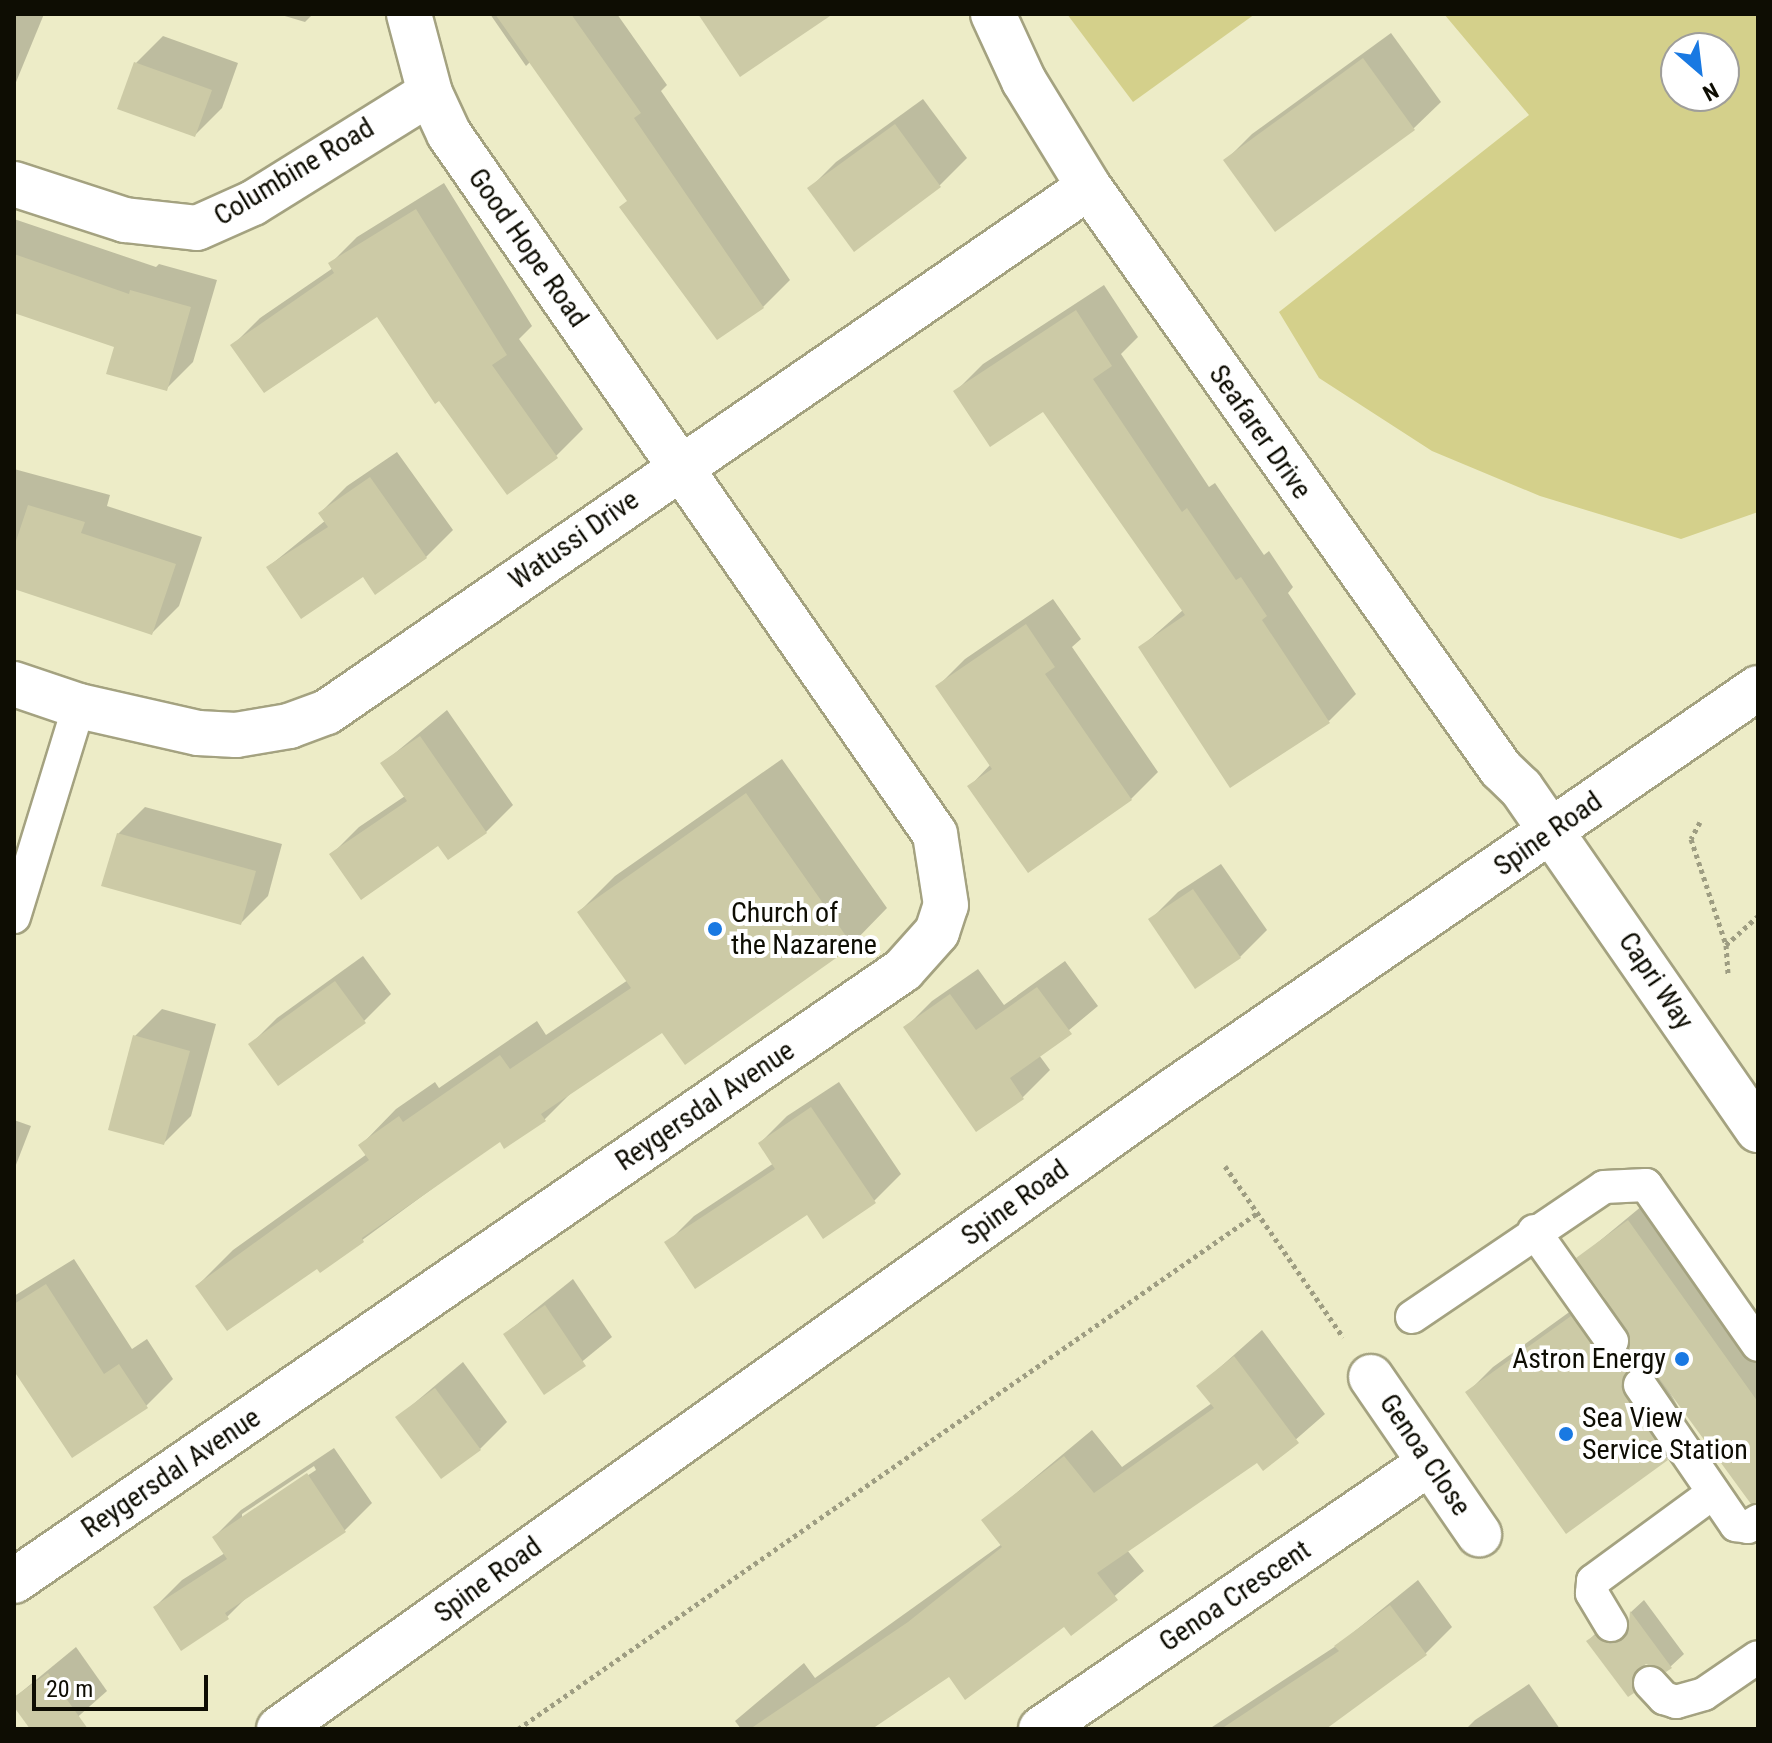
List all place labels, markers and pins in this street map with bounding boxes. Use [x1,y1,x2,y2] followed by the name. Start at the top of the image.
[731,896,877,962] place label: Church of the Nazarene
[706,920,724,938] marker: Church of the Nazarene
[1512,1342,1666,1376] place label: Astron Energy
[1673,1350,1691,1368] marker: Astron Energy
[1582,1401,1748,1467] place label: Sea View Service Station
[1557,1425,1575,1443] marker: Sea View Service Station

